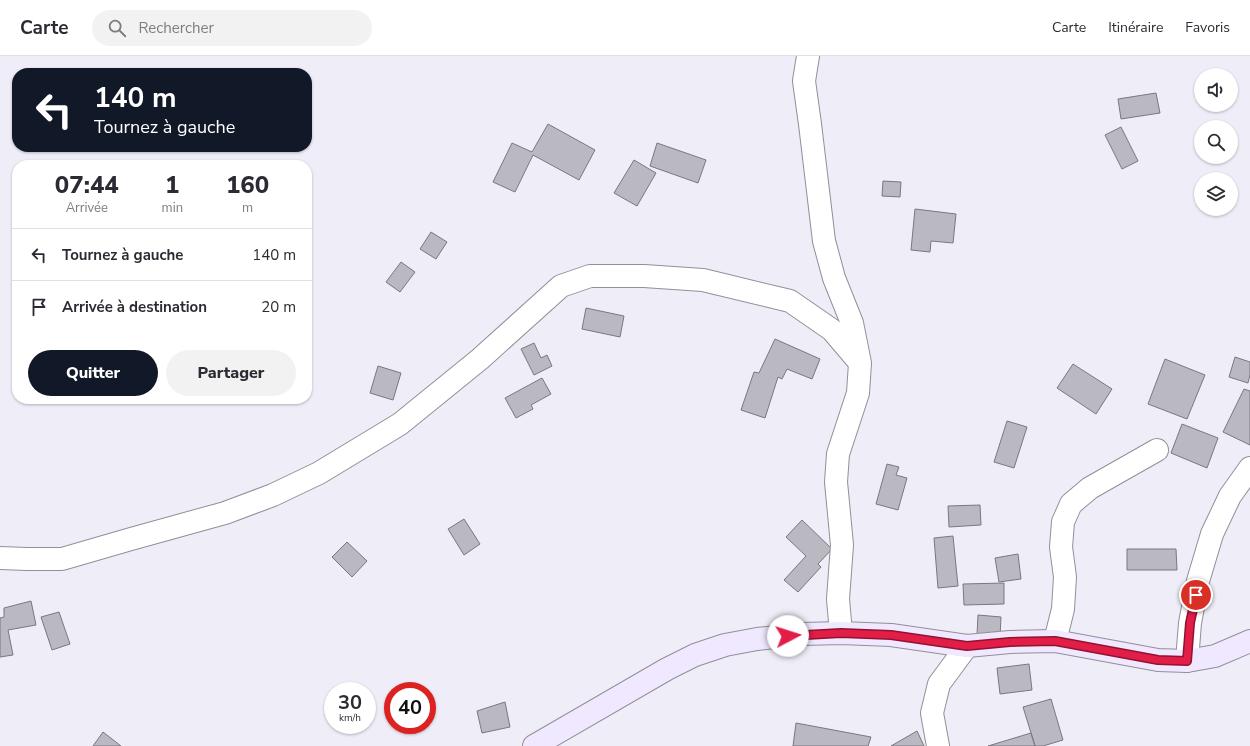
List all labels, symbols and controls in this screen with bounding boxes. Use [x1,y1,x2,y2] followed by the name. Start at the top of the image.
[92,10,372,46] search box
[20,15,68,41] text: Carte
[106,17,128,39] icon: search
[138,18,214,38] text: Rechercher
[1052,18,1086,37] text: Carte
[1108,18,1163,37] text: Itinéraire
[1185,18,1230,37] text: Favoris
[1194,68,1238,216] map controls
[1194,68,1238,112] button: sound
[94,79,177,117] text: 140 m
[28,84,80,136] icon: left
[94,115,235,139] text: Tournez à gauche
[1194,120,1238,164] button: search
[55,169,119,201] text: 07:44
[165,169,180,201] text: 1
[226,169,269,201] text: 160
[1194,172,1238,216] button: layers
[66,199,108,217] text: Arrivée
[162,199,183,217] text: min
[242,199,253,217] text: m
[28,244,50,266] icon: left
[62,245,184,265] text: Tournez à gauche
[252,245,296,265] text: 140 m
[28,296,50,318] icon: arrive
[62,297,207,317] text: Arrivée à destination
[261,297,296,317] text: 20 m
[28,350,158,396] button: Quitter
[166,350,296,396] button: Partager
[1179,578,1213,612] pin
[1185,584,1207,606] icon: arrive
[767,615,809,657] position arrow
[384,682,436,734] speed limit sign: 40
[338,689,362,716] text: 30
[339,711,361,725] text: km/h

